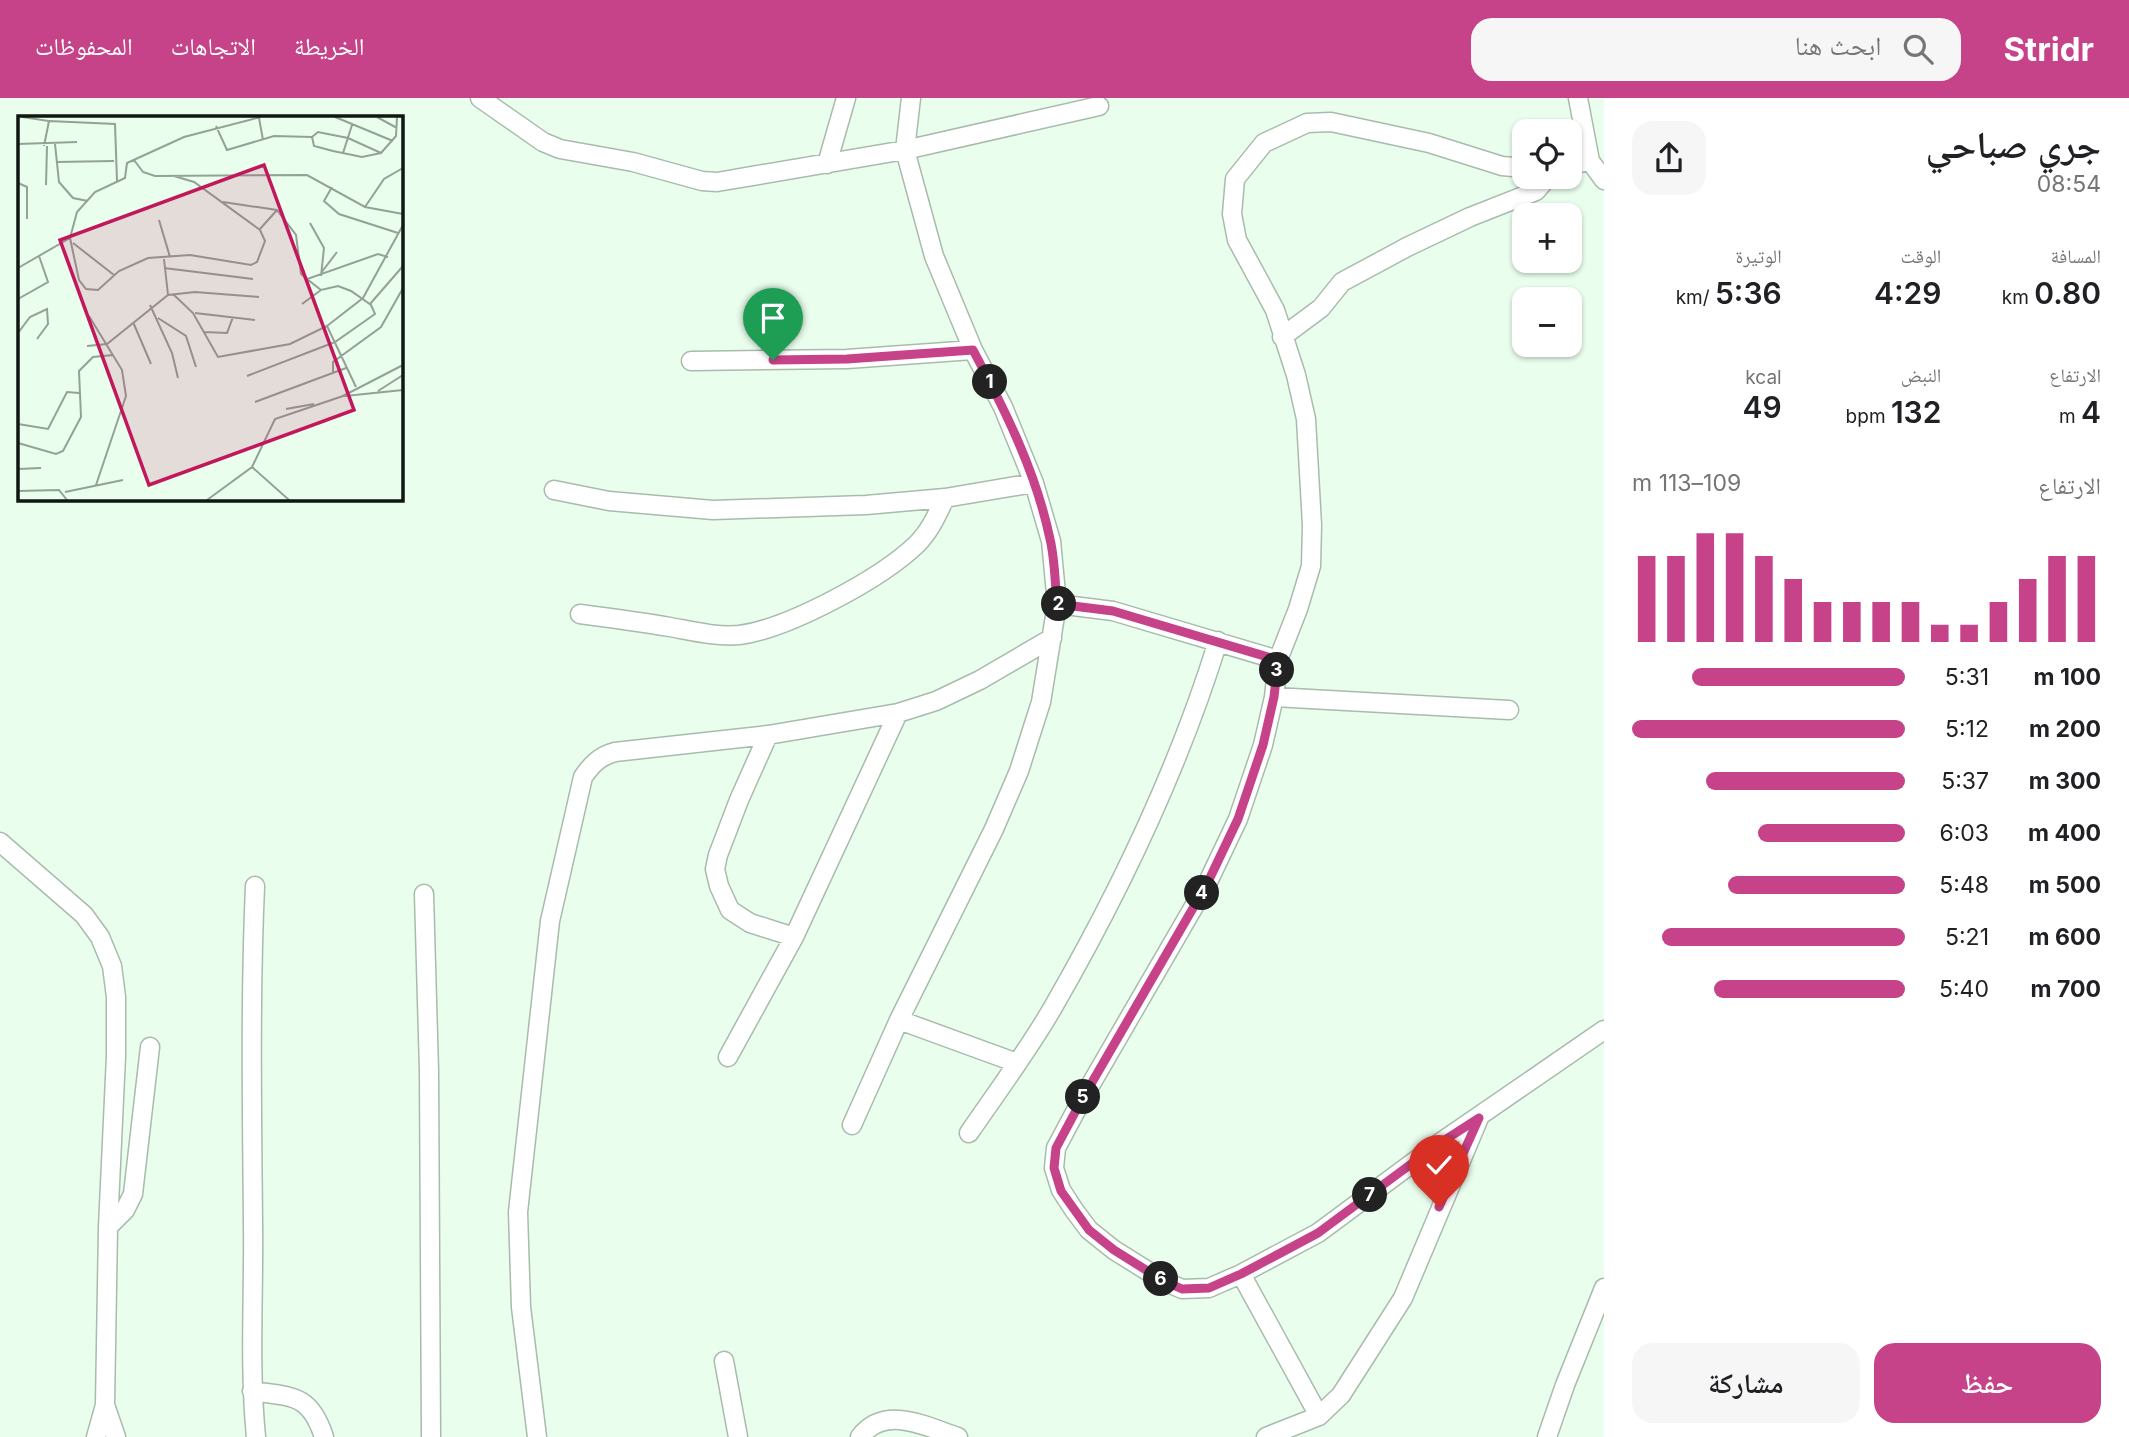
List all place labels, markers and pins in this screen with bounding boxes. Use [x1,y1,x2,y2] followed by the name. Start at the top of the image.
[743,288,803,360] pin
[972,364,1007,400] pin: 1
[1042,587,1076,622] pin: 2
[1260,652,1294,688] pin: 3
[1184,876,1220,910] pin: 4
[1066,1080,1100,1114] pin: 5
[1409,1135,1469,1207] pin
[1352,1178,1388,1212] pin: 7
[1144,1262,1178,1296] pin: 6

